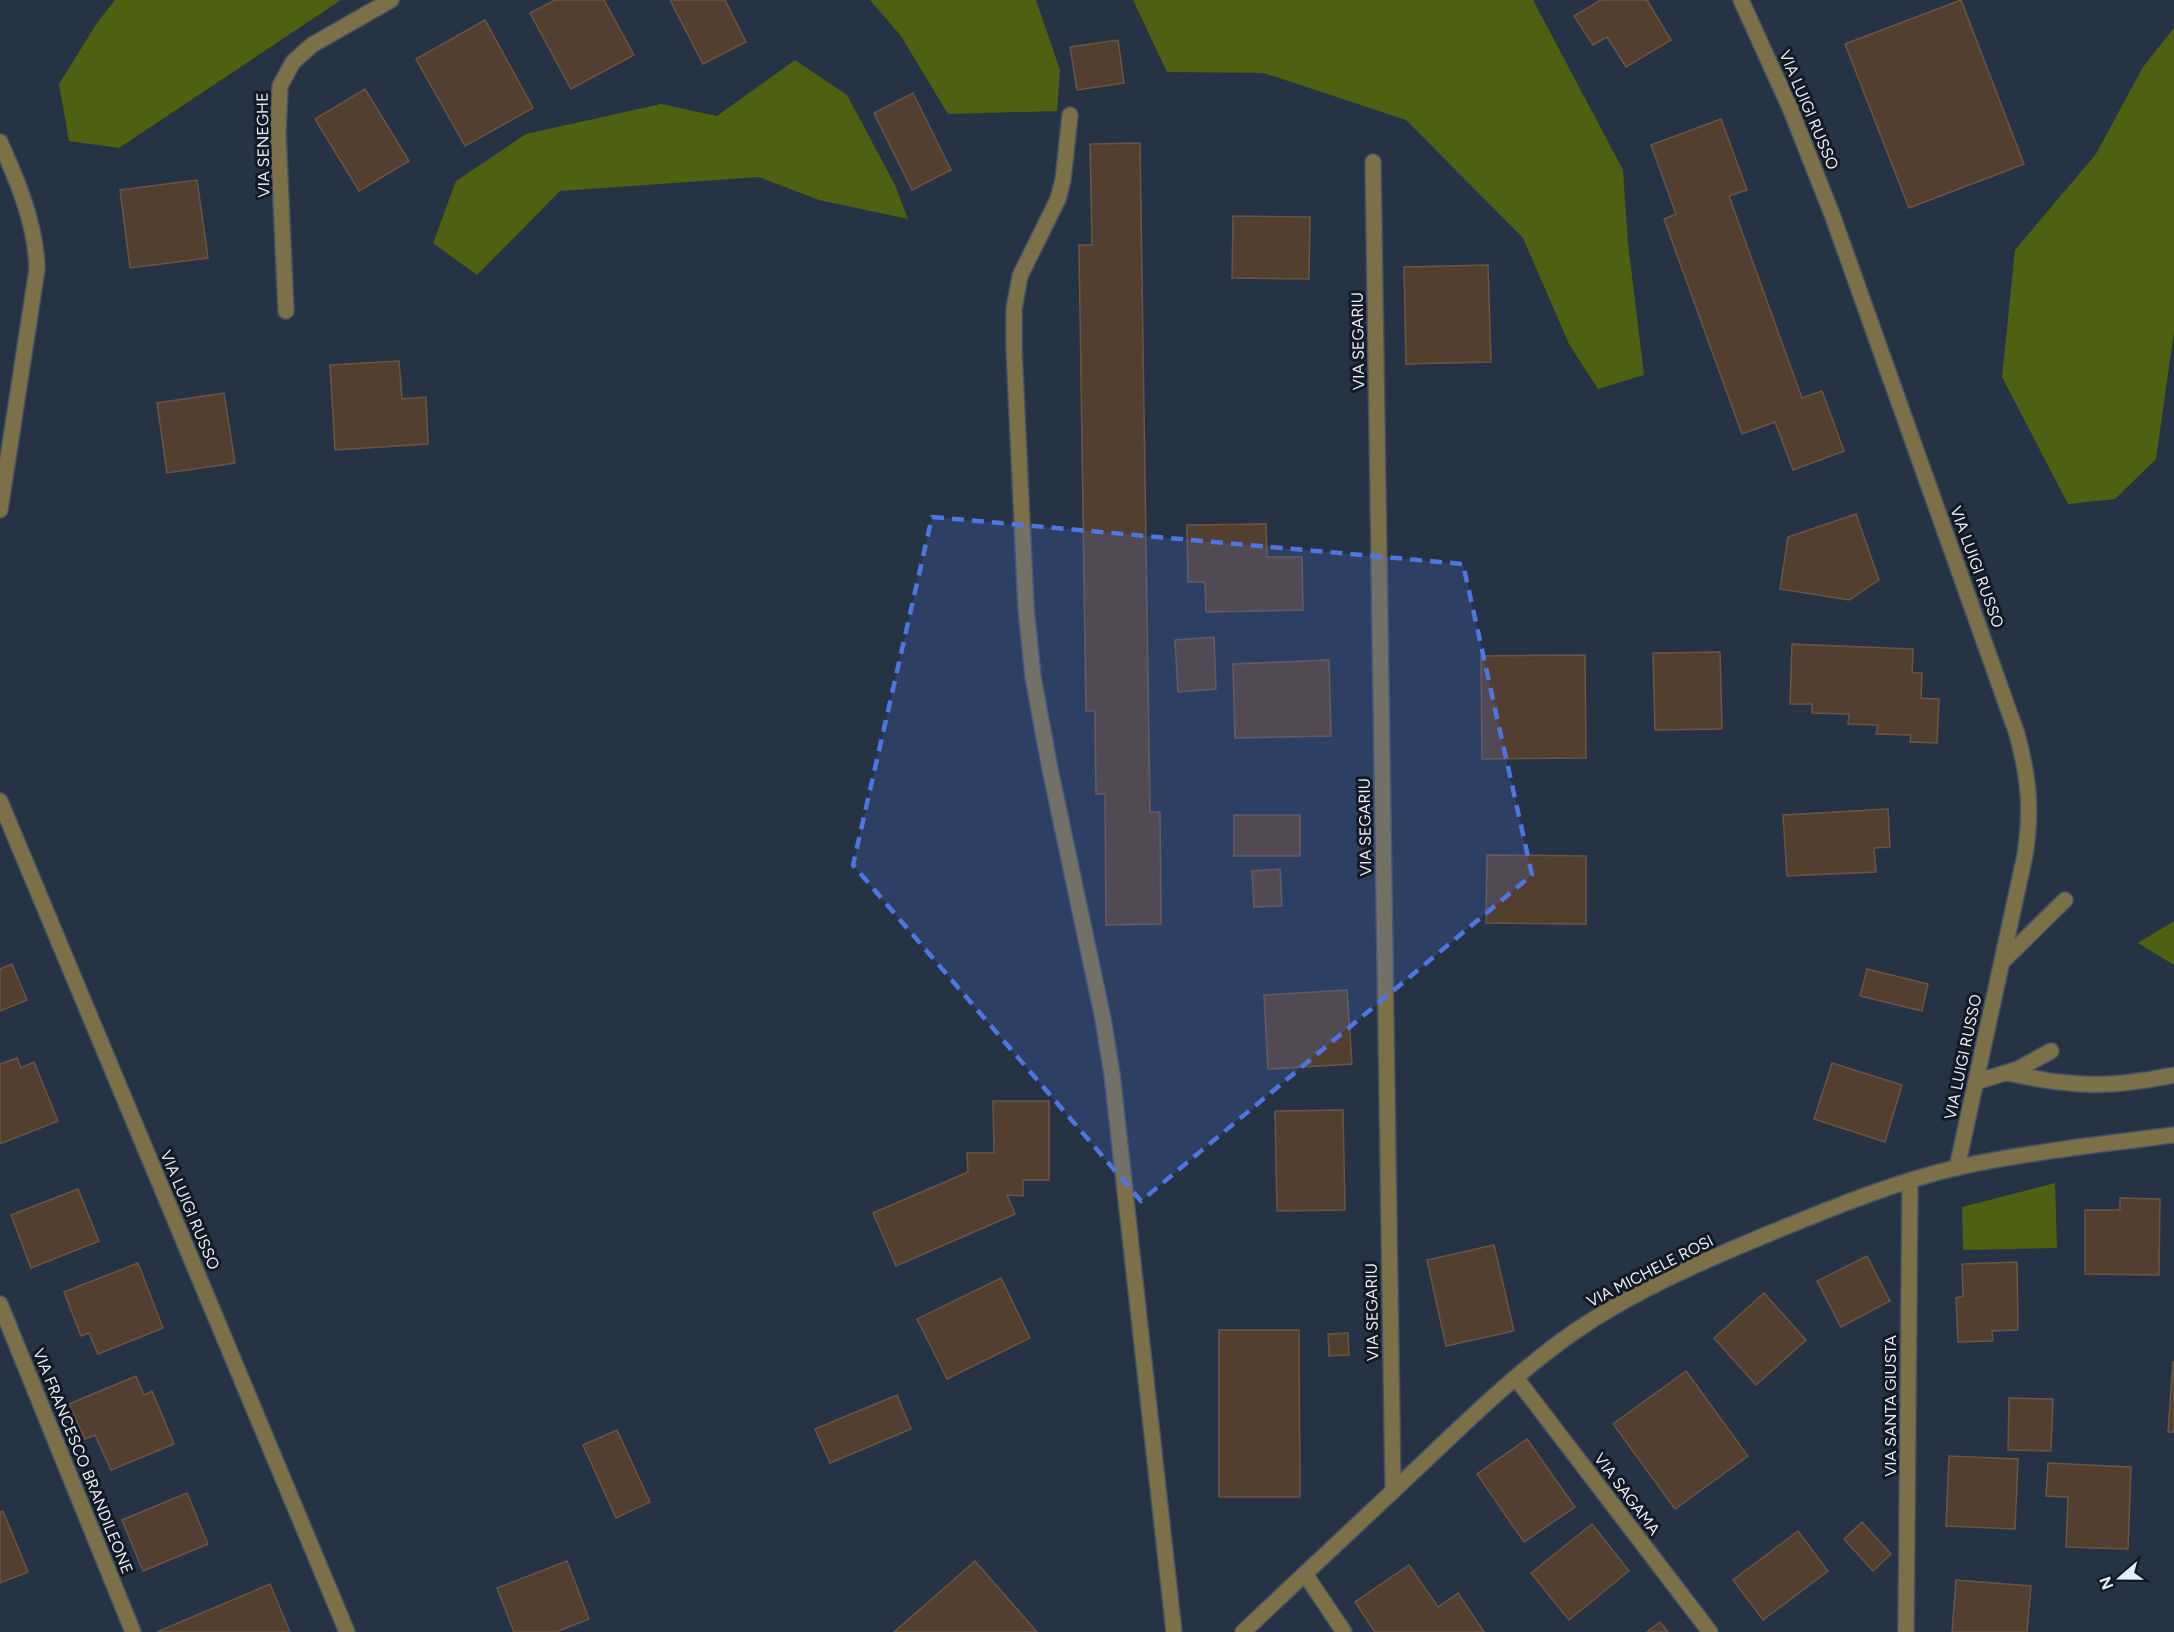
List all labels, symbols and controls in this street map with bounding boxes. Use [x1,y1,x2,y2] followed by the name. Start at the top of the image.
[1775,47,1843,173] street label: VIA LUIGI RUSSO
[253,92,273,198] street label: VIA SENEGHE
[1348,292,1368,390] street label: VIA SEGARIU
[1946,504,2008,630] street label: VIA LUIGI RUSSO
[1355,778,1375,876] street label: VIA SEGARIU
[1940,993,1986,1121] street label: VIA LUIGI RUSSO
[156,1147,224,1273] street label: VIA LUIGI RUSSO
[1584,1231,1716,1311] street label: VIA MICHELE ROSI
[1362,1263,1382,1361] street label: VIA SEGARIU
[1881,1335,1900,1477] street label: VIA SANTA GIUSTA
[29,1346,137,1576] street label: VIA FRANCESCO BRANDILEONE
[1590,1449,1664,1539] street label: VIA SAGAMA
[2090,1548,2150,1608] north arrow
[2095,1574,2117,1592] text: N

